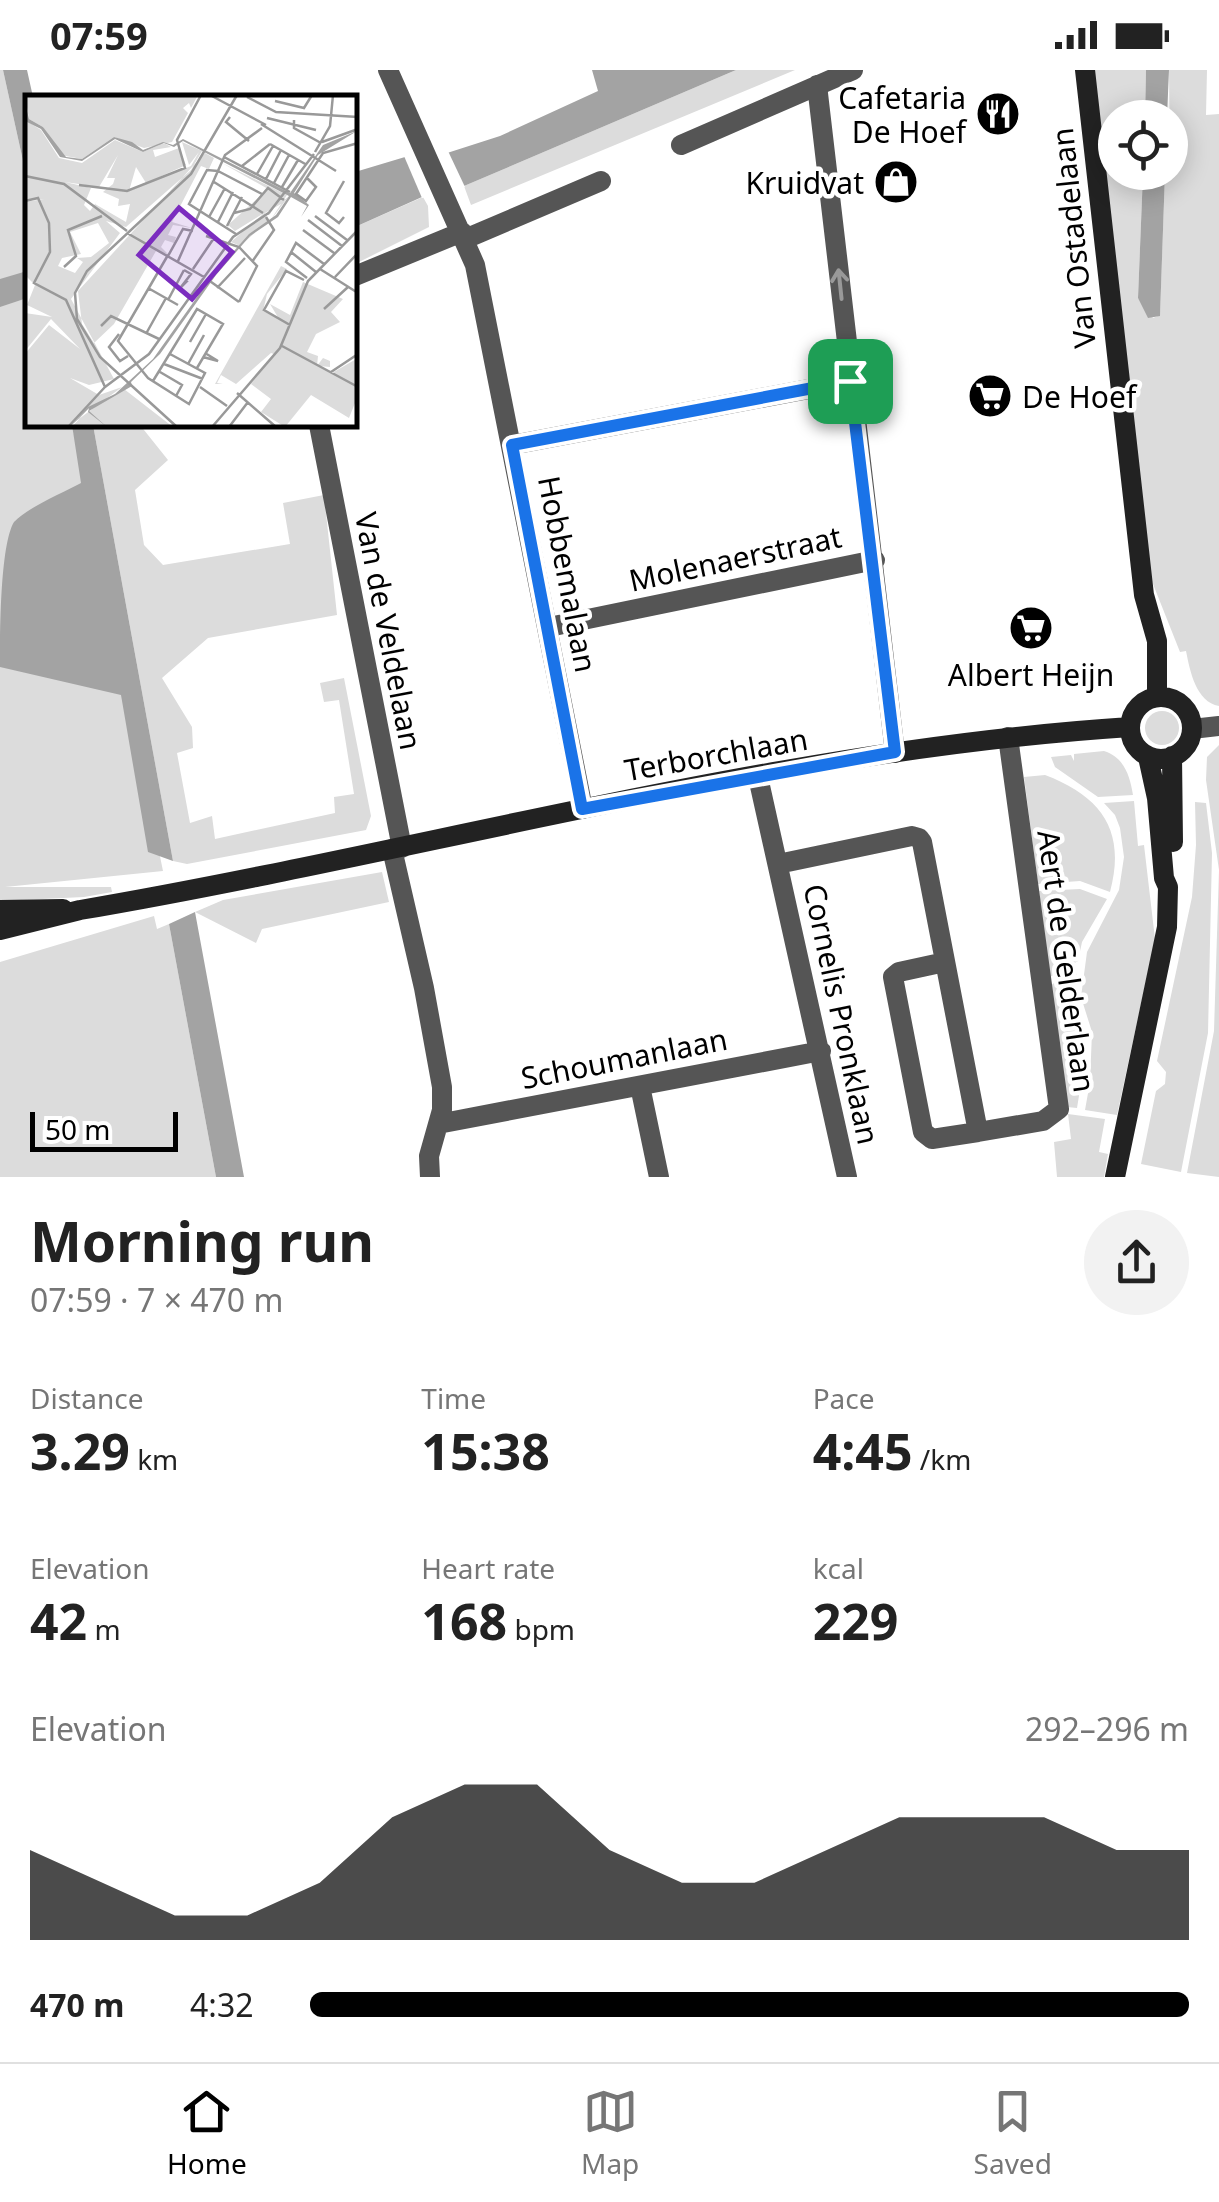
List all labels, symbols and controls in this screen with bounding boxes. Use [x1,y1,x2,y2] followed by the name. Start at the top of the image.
[50,9,148,61] text: 07:59
[838,77,968,152] place label: Cafetaria De Hoef
[975,91,1021,137] restaurant icon: Cafetaria De Hoef
[25,95,358,428] inset map
[1098,100,1188,190] map controls
[1098,100,1188,190] button: locate
[1041,126,1105,350] street label: Van Ostadelaan
[873,159,919,205] shop icon: Kruidvat
[745,162,864,203] place label: Kruidvat
[830,268,849,301] one-way arrow
[808,339,893,424] pin
[823,354,878,409] icon: arrive
[967,373,1013,419] supermarket icon: De Hoef
[1022,376,1138,417] place label: De Hoef
[529,472,607,676] street label: Hobbemalaan
[346,509,432,753] street label: Van de Veldelaan
[625,515,845,601] street label: Molenaerstraat
[1008,605,1054,651] supermarket icon: Albert Heijn
[948,654,1114,695] place label: Albert Heijn
[621,718,811,790] street label: Terborchlaan
[1028,827,1106,1095] street label: Aert de Gelderlaan
[794,880,890,1148] street label: Cornelis Pronklaan
[517,1018,731,1098] street label: Schoumanlaan
[30,1107,178,1152] scale bar
[45,1110,111,1148] text: 50 m
[30,1203,374,1278] text: Morning run
[1084,1210,1189,1315] button: share
[30,1278,283,1321] text: 07:59 · 7 × 470 m
[30,1379,143,1417] text: Distance
[421,1379,486,1417] text: Time
[813,1379,875,1417] text: Pace
[30,1417,130,1485] text: 3.29
[421,1417,550,1485] text: 15:38
[813,1417,913,1485] text: 4:45
[130,1440,178,1478] text: km
[913,1440,971,1478] text: /km
[30,1549,150,1587] text: Elevation
[421,1549,555,1587] text: Heart rate
[813,1549,864,1587] text: kcal
[30,1587,87,1655] text: 42
[421,1587,507,1655] text: 168
[813,1587,898,1655] text: 229
[87,1610,121,1648] text: m
[507,1610,575,1648] text: bpm
[30,1707,167,1750] text: Elevation
[1025,1707,1189,1750] text: 292–296 m
[30,1983,124,2026] text: 470 m
[190,1983,254,2026] text: 4:32
[167,2084,247,2182] tab: Home
[581,2084,639,2182] tab: Map
[974,2084,1052,2182] tab: Saved

